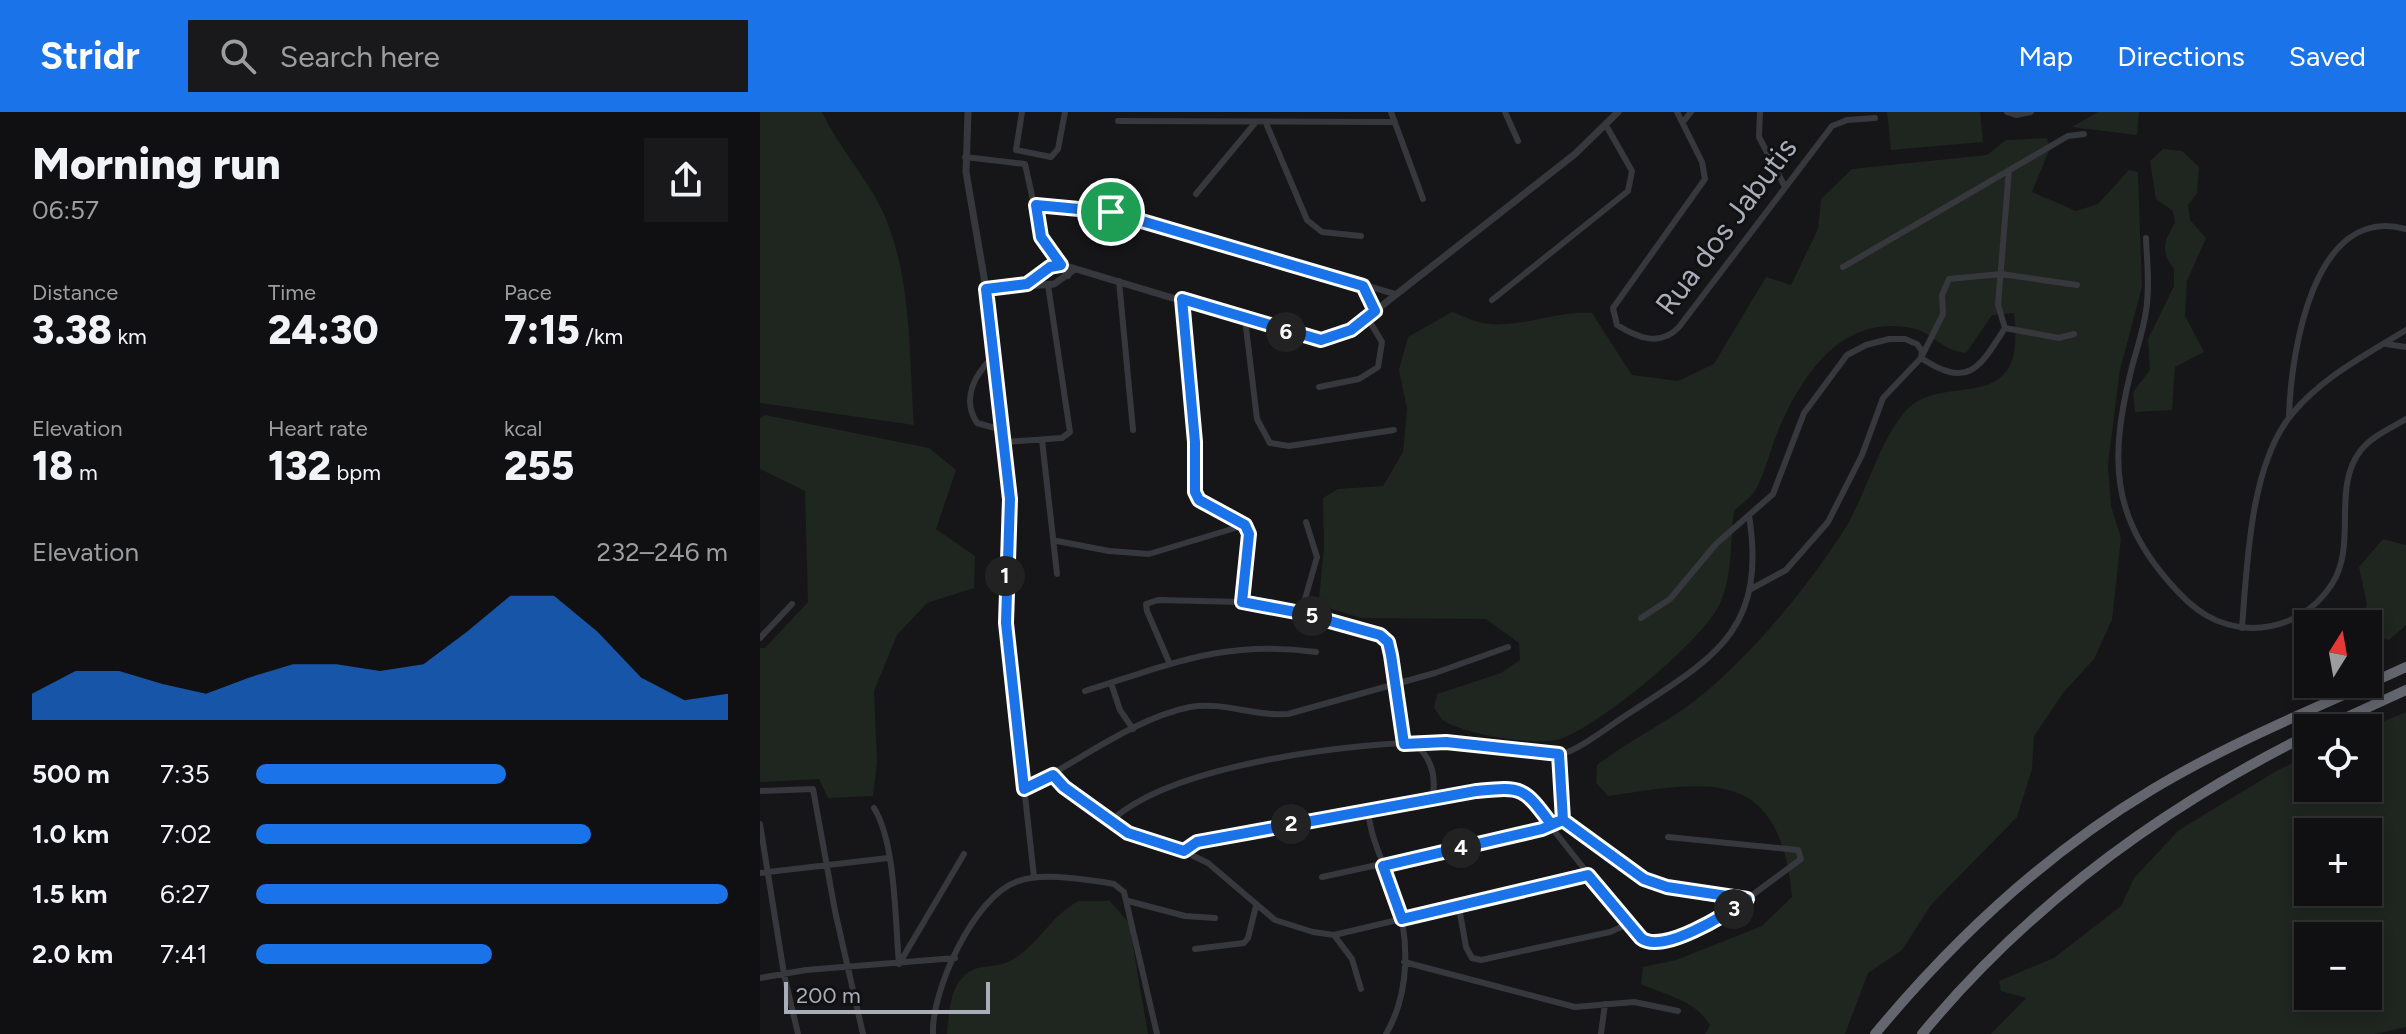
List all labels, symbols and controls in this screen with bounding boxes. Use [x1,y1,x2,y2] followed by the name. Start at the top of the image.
[188,20,748,92] search box
[40,33,140,79] text: Stridr
[216,34,260,78] icon: search
[280,38,440,75] text: Search here
[2019,39,2073,73] text: Map
[2117,39,2245,73] text: Directions
[2289,39,2366,73] text: Saved
[1647,130,1805,322] street label: Rua dos Jabutis
[32,137,281,190] text: Morning run
[644,138,728,222] button: share
[1077,178,1145,246] pin
[1089,190,1133,234] icon: arrive
[32,194,99,226] text: 06:57
[32,279,118,306] text: Distance
[268,279,316,306] text: Time
[504,279,552,306] text: Pace
[32,306,112,354] text: 3.38
[268,306,379,354] text: 24:30
[504,306,580,354] text: 7:15
[1266,312,1306,352] pin: 6
[1280,318,1292,345] text: 6
[112,323,147,350] text: km
[580,323,623,350] text: /km
[32,415,122,442] text: Elevation
[268,415,368,442] text: Heart rate
[504,415,542,442] text: kcal
[32,442,73,490] text: 18
[268,442,331,490] text: 132
[504,442,574,490] text: 255
[73,459,98,486] text: m
[331,459,381,486] text: bpm
[32,536,139,568] text: Elevation
[597,536,728,568] text: 232–246 m
[985,556,1025,596] pin: 1
[1000,562,1010,589] text: 1
[1292,596,1332,636] pin: 5
[1306,602,1318,629] text: 5
[2294,610,2382,698] north arrow
[2294,610,2382,1010] map controls
[2294,714,2382,802] button: locate
[32,758,110,790] text: 500 m
[160,758,210,790] text: 7:35
[1271,804,1311,844] pin: 2
[1285,810,1297,837] text: 2
[32,818,109,850] text: 1.0 km
[160,818,212,850] text: 7:02
[2294,818,2382,906] button: +
[1441,828,1481,868] pin: 4
[1454,834,1468,861] text: 4
[32,878,107,910] text: 1.5 km
[160,878,210,910] text: 6:27
[1714,889,1754,929] pin: 3
[1728,895,1740,922] text: 3
[2294,922,2382,1010] button: −
[32,938,113,970] text: 2.0 km
[160,938,207,970] text: 7:41
[784,978,990,1014] scale bar
[796,982,861,1009] text: 200 m

